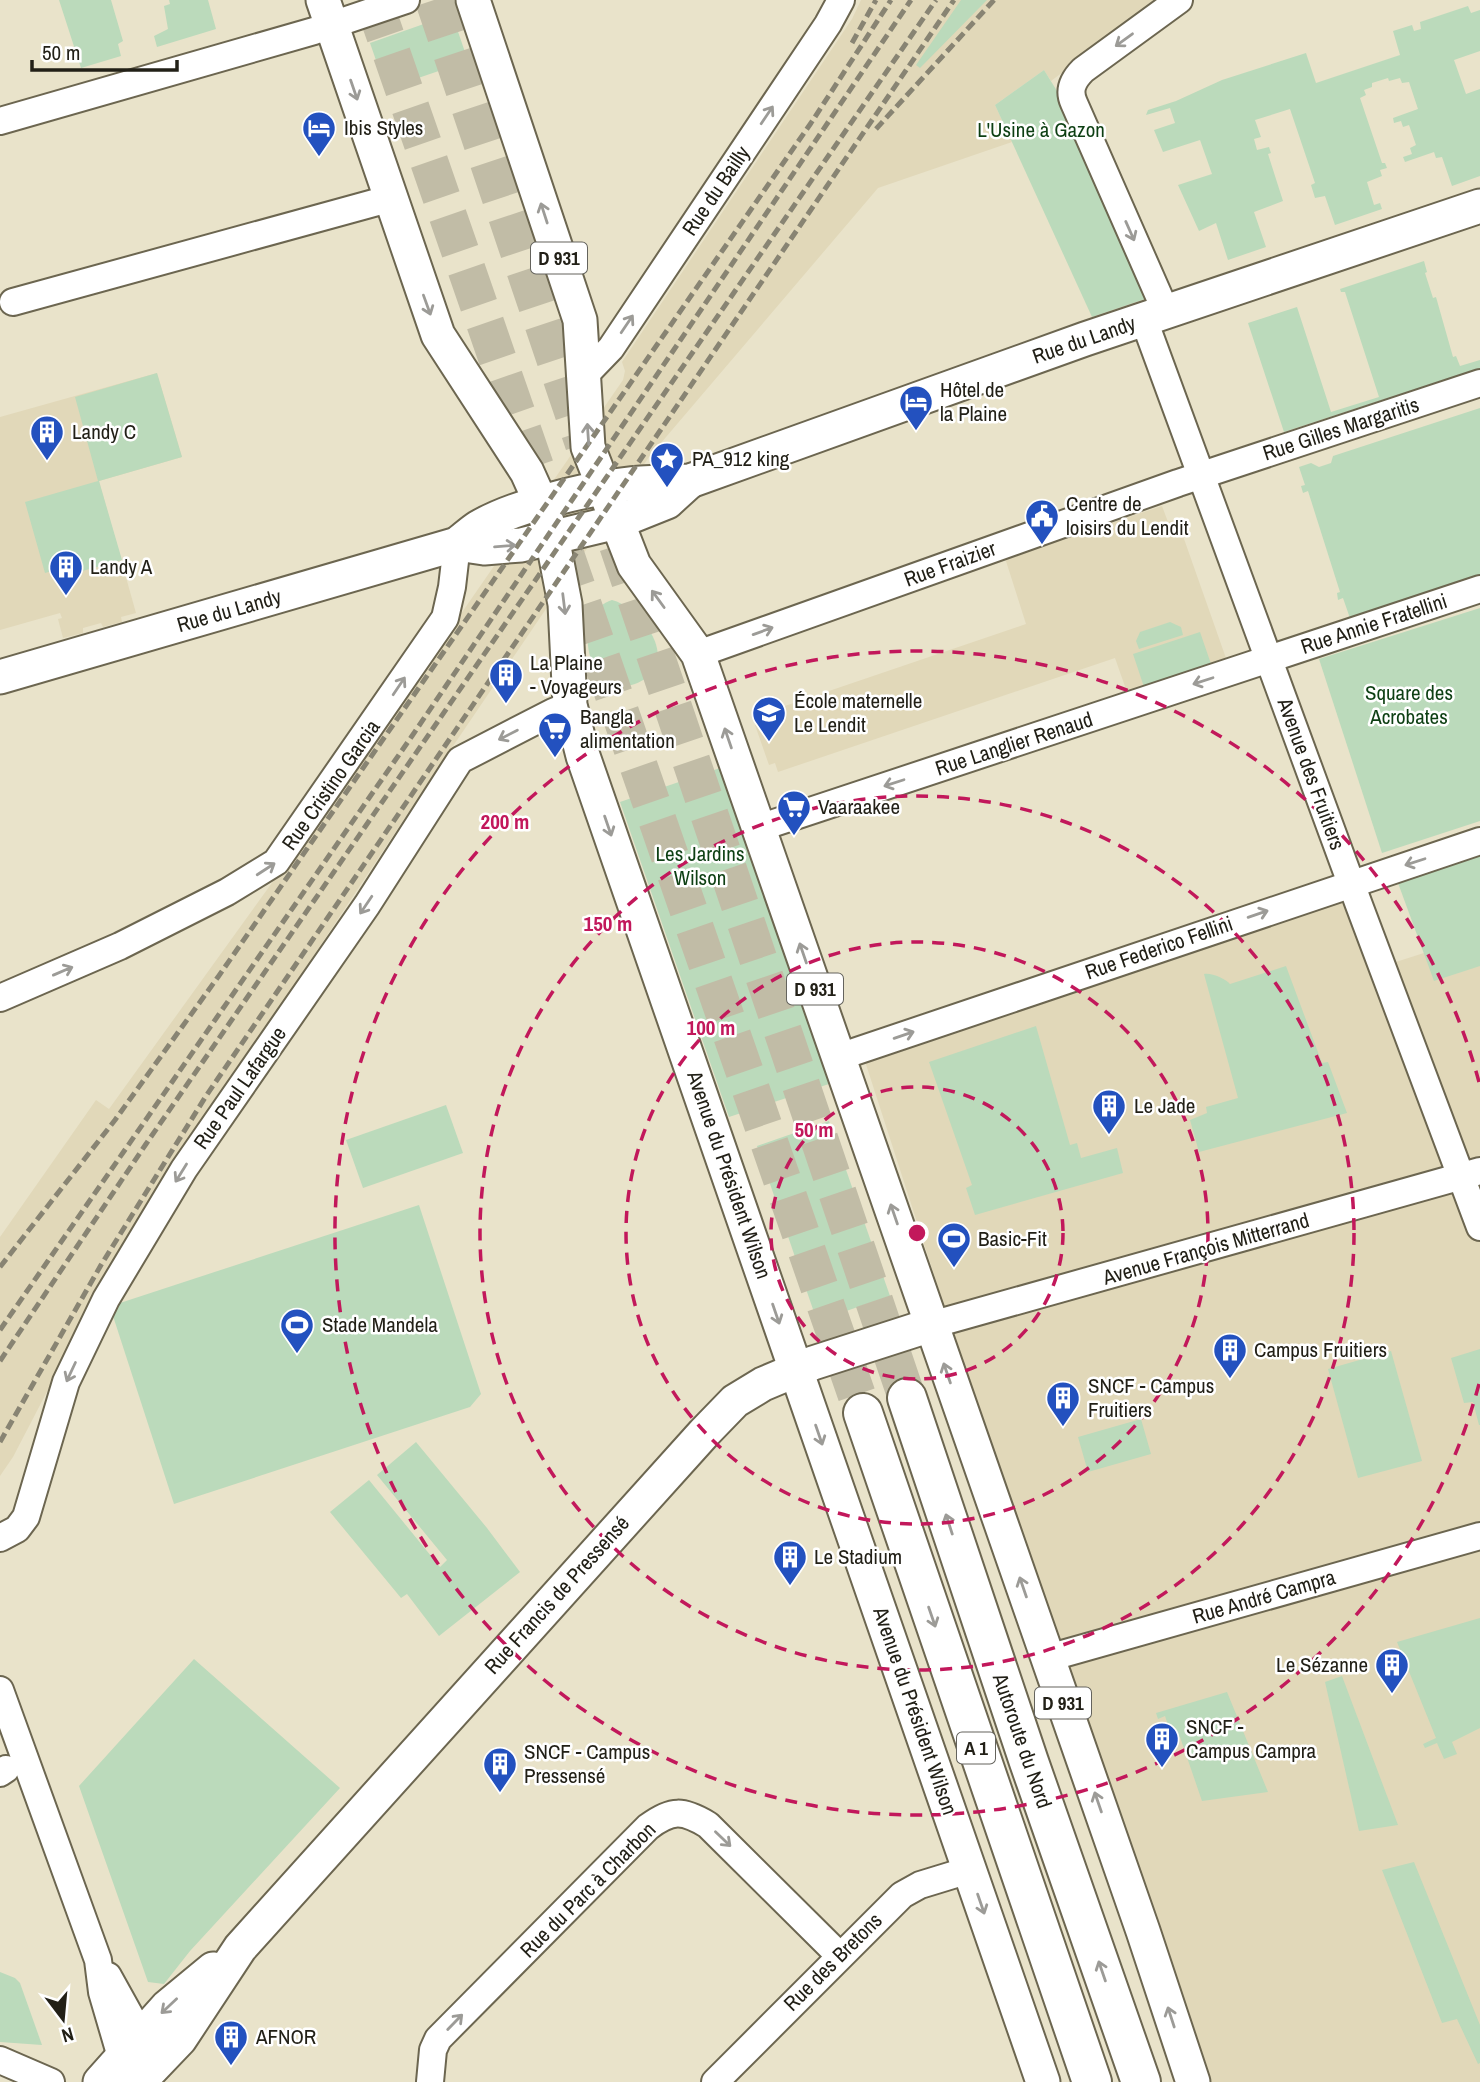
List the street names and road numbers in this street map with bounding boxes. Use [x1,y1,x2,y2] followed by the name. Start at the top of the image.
[675,140,756,241] street label: Rue du Bailly
[531,242,587,274] road number: D 931
[1028,308,1140,371] street label: Rue du Landy
[1259,390,1423,467] street label: Rue Gilles Margaritis
[900,533,1000,594] street label: Rue Fraizier
[173,582,285,639] street label: Rue du Landy
[1297,586,1451,661] street label: Rue Annie Fratellini
[1270,693,1352,854] street label: Avenue des Fruitiers
[932,704,1096,783] street label: Rue Langlier Renaud
[275,713,387,856] street label: Rue Cristino Garcia
[1081,909,1237,986] street label: Rue Federico Fellini
[787,973,843,1004] road number: D 931
[187,1021,293,1155] street label: Rue Paul Lafargue
[680,1066,779,1283] street label: Avenue du Président Wilson
[1098,1205,1312,1292] street label: Avenue François Mitterrand
[478,1509,636,1680] street label: Rue Francis de Pressensé
[1189,1562,1339,1631] street label: Rue André Campra
[866,1602,965,1819] street label: Avenue du Président Wilson
[986,1669,1059,1812] street label: Autoroute du Nord
[1035,1688,1091,1718] road number: D 931
[957,1732,995,1764] road number: A 1
[513,1815,662,1964] street label: Rue du Parc à Charbon
[777,1906,888,2017] street label: Rue des Bretons

